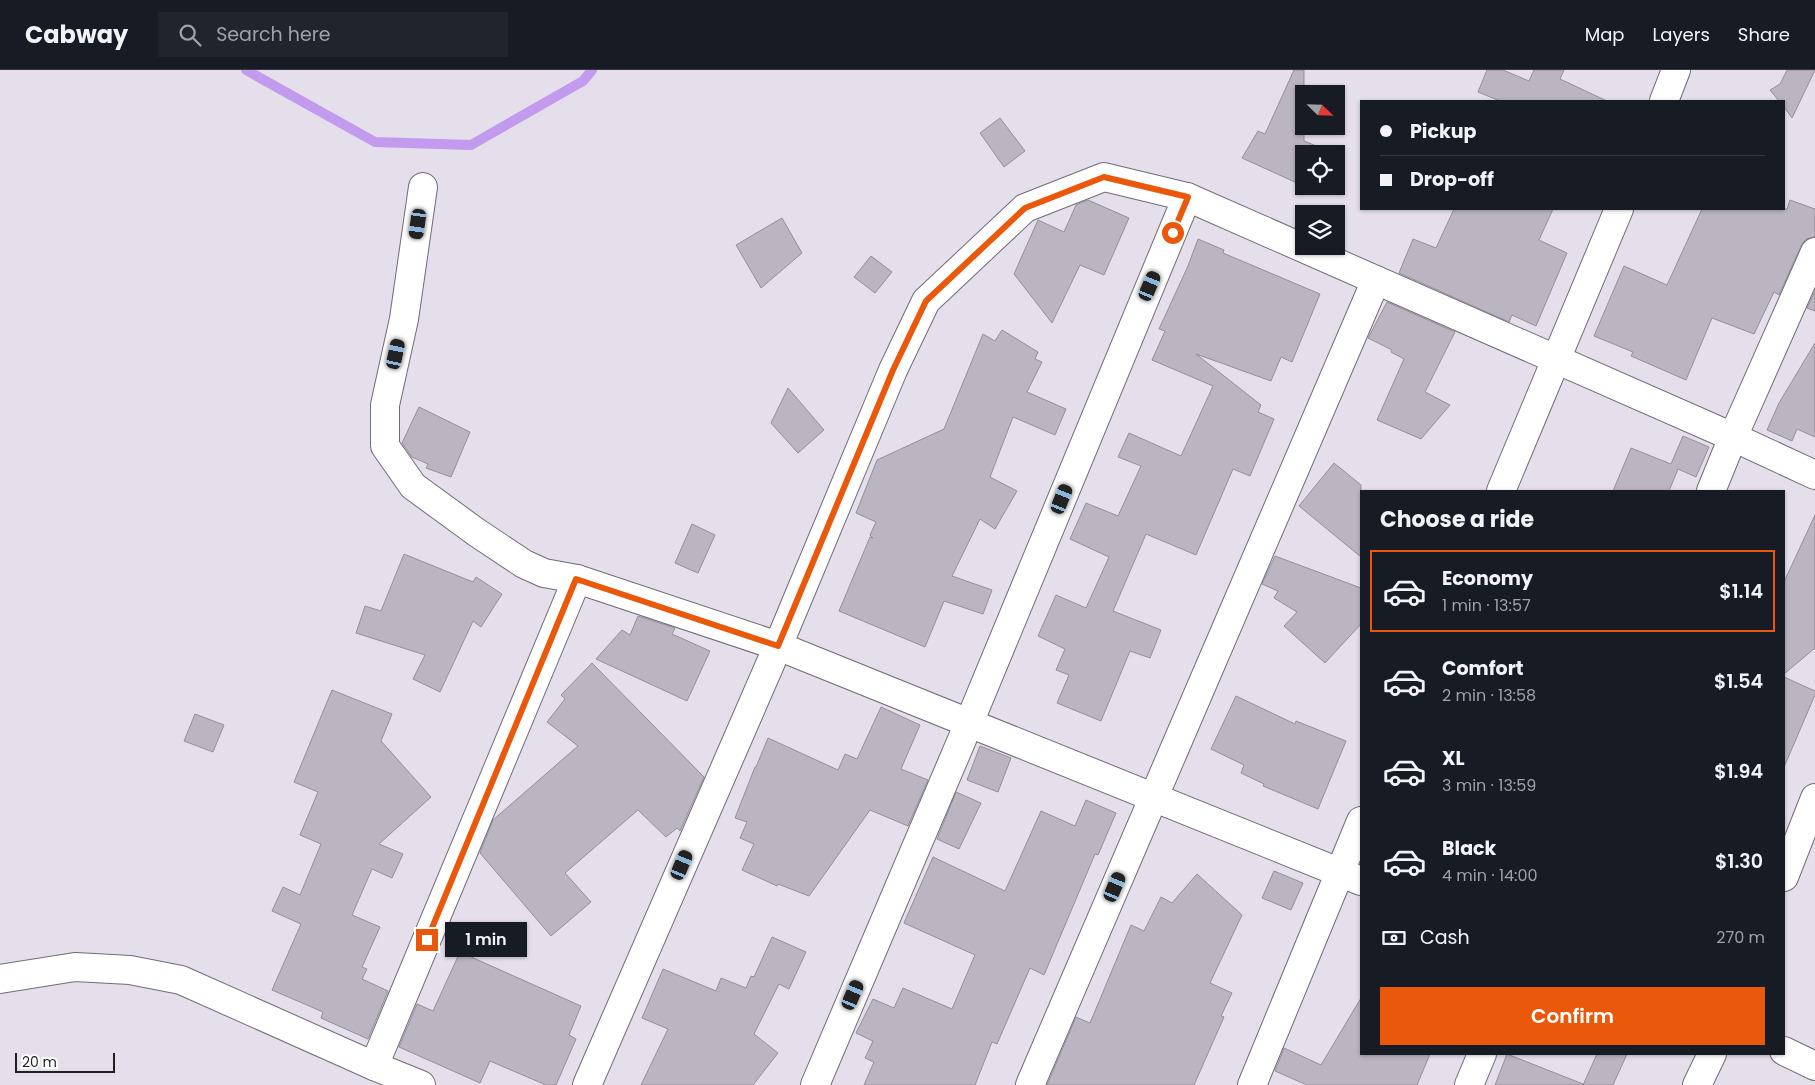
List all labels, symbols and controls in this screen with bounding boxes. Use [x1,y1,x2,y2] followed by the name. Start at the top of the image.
[158,12,508,57] search box
[25,18,128,51] text: Cabway
[176,21,204,49] icon: search
[216,21,331,48] text: Search here
[1585,22,1625,47] text: Map
[1653,22,1710,47] text: Layers
[1738,22,1790,47] text: Share
[1295,85,1345,135] north arrow
[1295,85,1345,255] map controls
[1410,118,1476,145] text: Pickup
[1295,145,1345,195] button: locate
[1410,166,1494,193] text: Drop-off
[1295,205,1345,255] button: layers
[408,208,427,240] car
[1162,222,1184,244] route start
[1137,269,1162,303] car
[385,338,406,370] car
[1049,482,1074,516] car
[1380,504,1534,535] text: Choose a ride
[1442,565,1533,592] text: Economy
[1382,569,1427,614] icon: car
[1719,578,1763,605] text: $1.14
[1442,594,1531,617] text: 1 min · 13:57
[1442,655,1524,682] text: Comfort
[1382,659,1427,704] icon: car
[1714,668,1763,695] text: $1.54
[1442,684,1536,707] text: 2 min · 13:58
[1442,745,1465,772] text: XL
[1382,749,1427,794] icon: car
[1714,758,1763,785] text: $1.94
[1442,774,1536,797] text: 3 min · 13:59
[1442,835,1496,862] text: Black
[1382,839,1427,884] icon: car
[669,848,694,882] car
[1715,848,1763,875] text: $1.30
[1442,864,1538,887] text: 4 min · 14:00
[1102,870,1127,904] car
[444,922,527,958] callout: 1 min
[1380,924,1408,952] icon: cash
[1420,924,1470,951] text: Cash
[1716,926,1765,949] text: 270 m
[465,928,507,951] text: 1 min
[416,929,438,951] route end
[840,978,865,1012] car
[1380,987,1765,1045] button: Confirm
[15,1050,115,1073] scale bar
[22,1052,57,1072] text: 20 m

